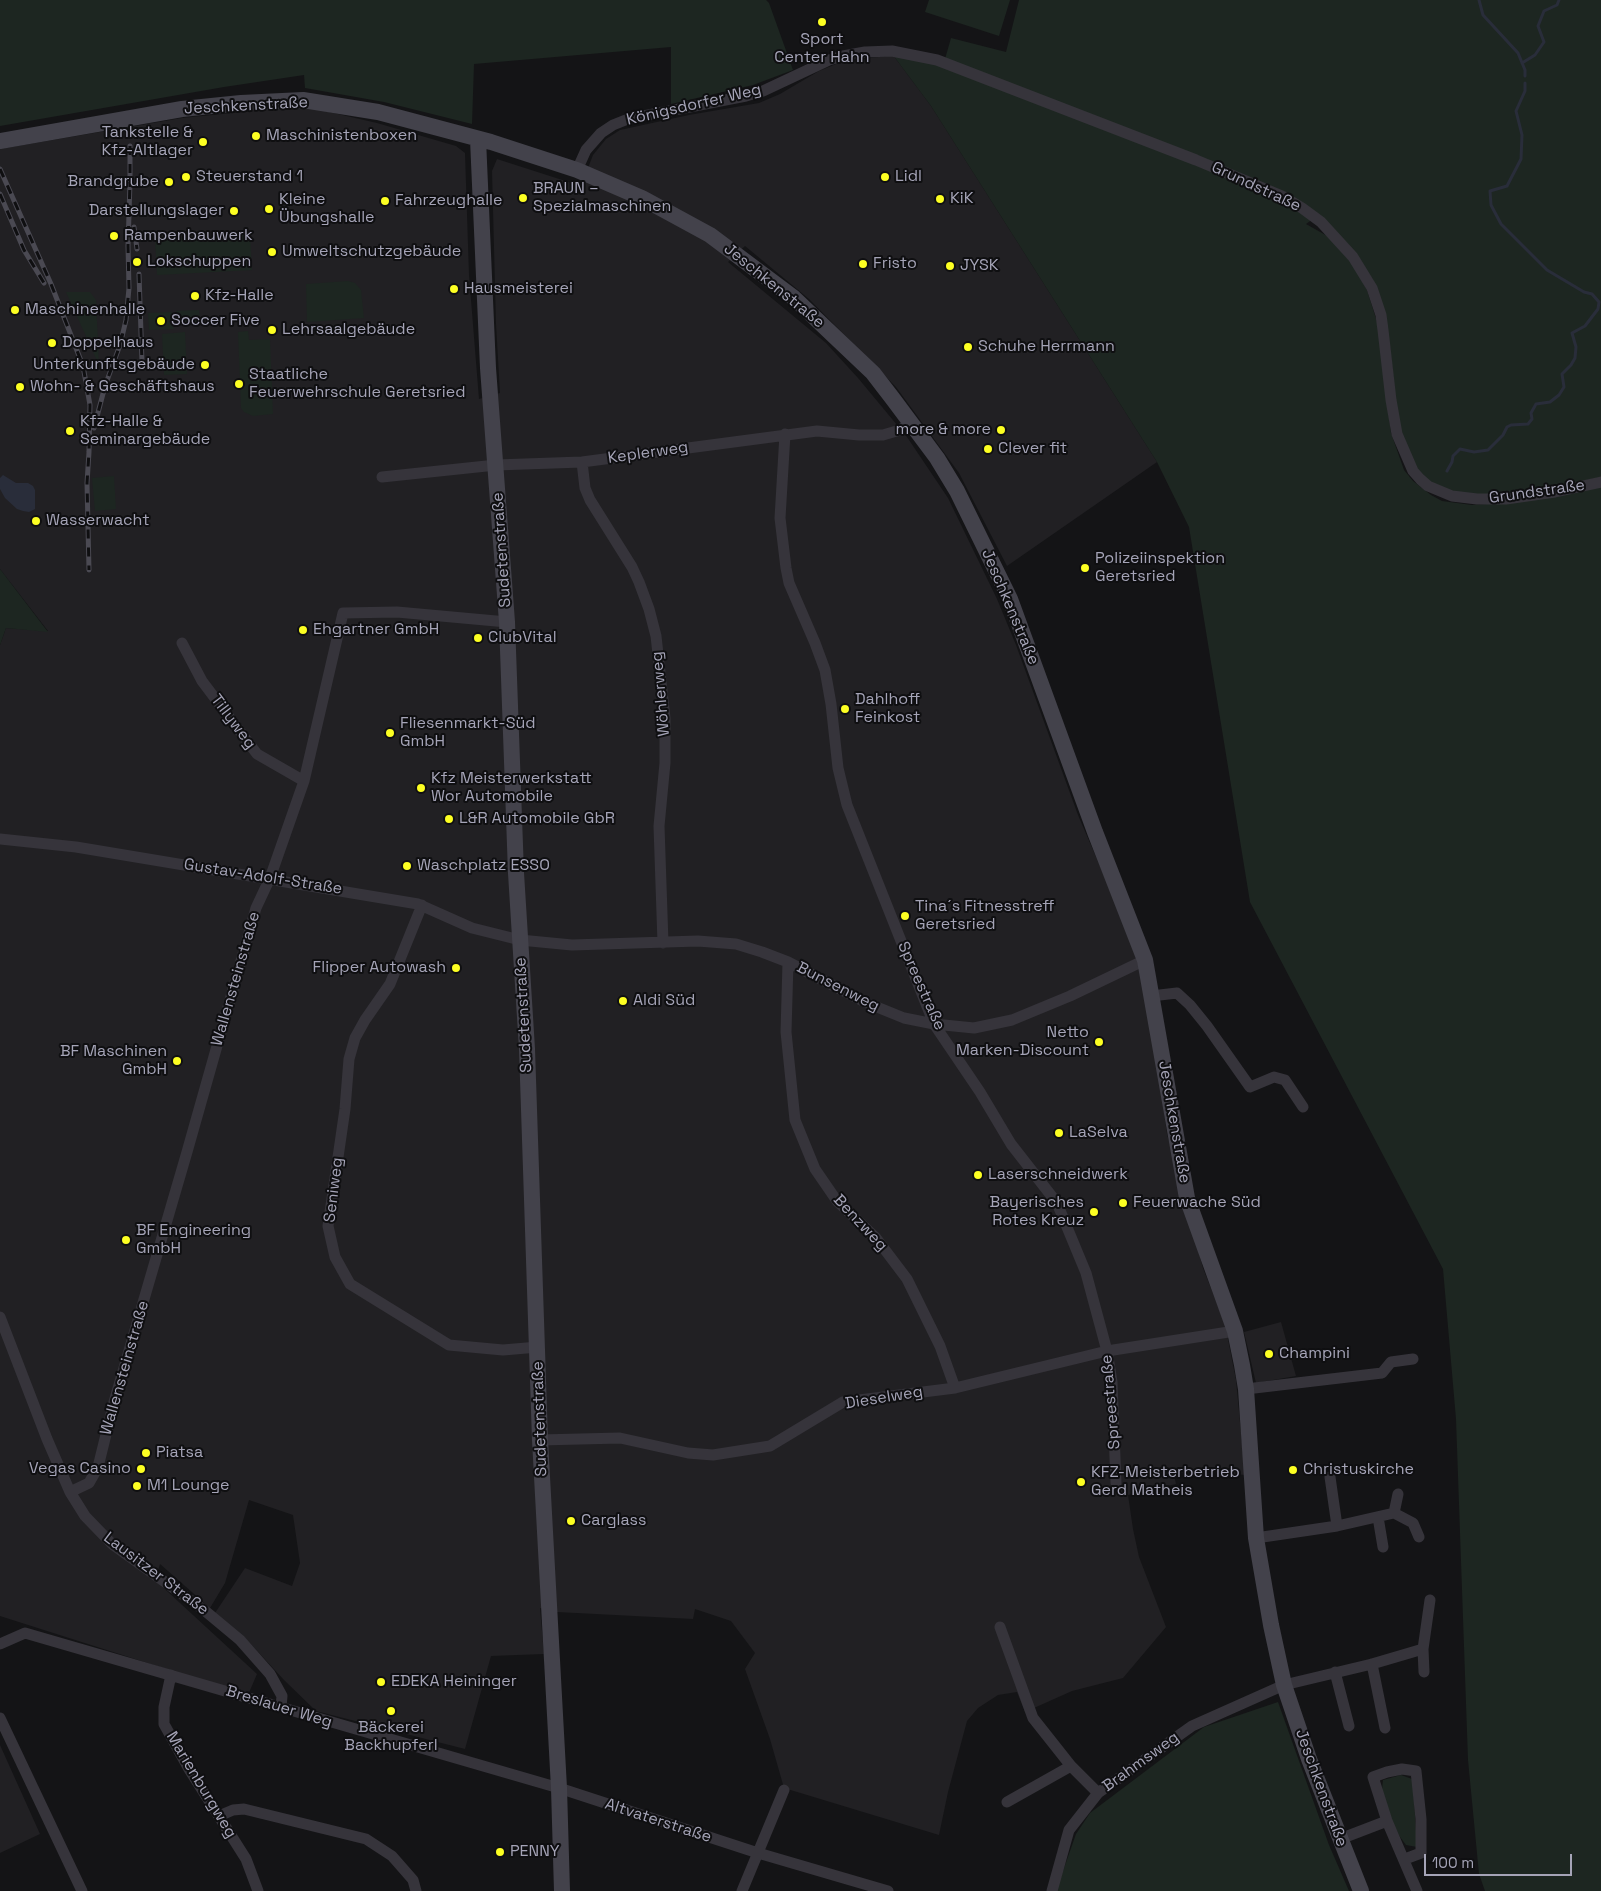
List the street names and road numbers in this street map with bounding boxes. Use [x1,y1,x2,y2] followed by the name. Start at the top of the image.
[625,80,763,130] street label: Königsdorfer Weg
[184,93,308,119] street label: Jeschkenstraße
[1208,158,1304,216] street label: Grundstraße
[720,240,828,332] street label: Jeschkenstraße
[607,438,689,468] street label: Keplerweg
[1488,476,1586,508] street label: Grundstraße
[488,492,516,608] street label: Sudetenstraße
[977,546,1043,668] street label: Jeschkenstraße
[648,651,674,737] street label: Wöhlerweg
[206,691,260,753] street label: Tillyweg
[182,855,344,899] street label: Gustav-Adolf-Straße
[208,910,264,1048] street label: Wallensteinstraße
[893,939,949,1033] street label: Spreestraße
[511,957,537,1073] street label: Sudetenstraße
[793,958,883,1016] street label: Bunsenweg
[1154,1059,1194,1185] street label: Jeschkenstraße
[320,1156,348,1224] street label: Seniweg
[829,1191,891,1255] street label: Benzweg
[97,1299,153,1437] street label: Wallensteinstraße
[1097,1354,1125,1450] street label: Spreestraße
[528,1361,552,1477] street label: Sudetenstraße
[844,1382,924,1414] street label: Dieselweg
[100,1528,212,1620] street label: Lausitzer Straße
[224,1682,334,1732] street label: Breslauer Weg
[1291,1726,1351,1850] street label: Jeschkenstraße
[162,1728,240,1842] street label: Marienburgweg
[1099,1728,1183,1796] street label: Brahmsweg
[602,1795,714,1847] street label: Altvaterstraße

